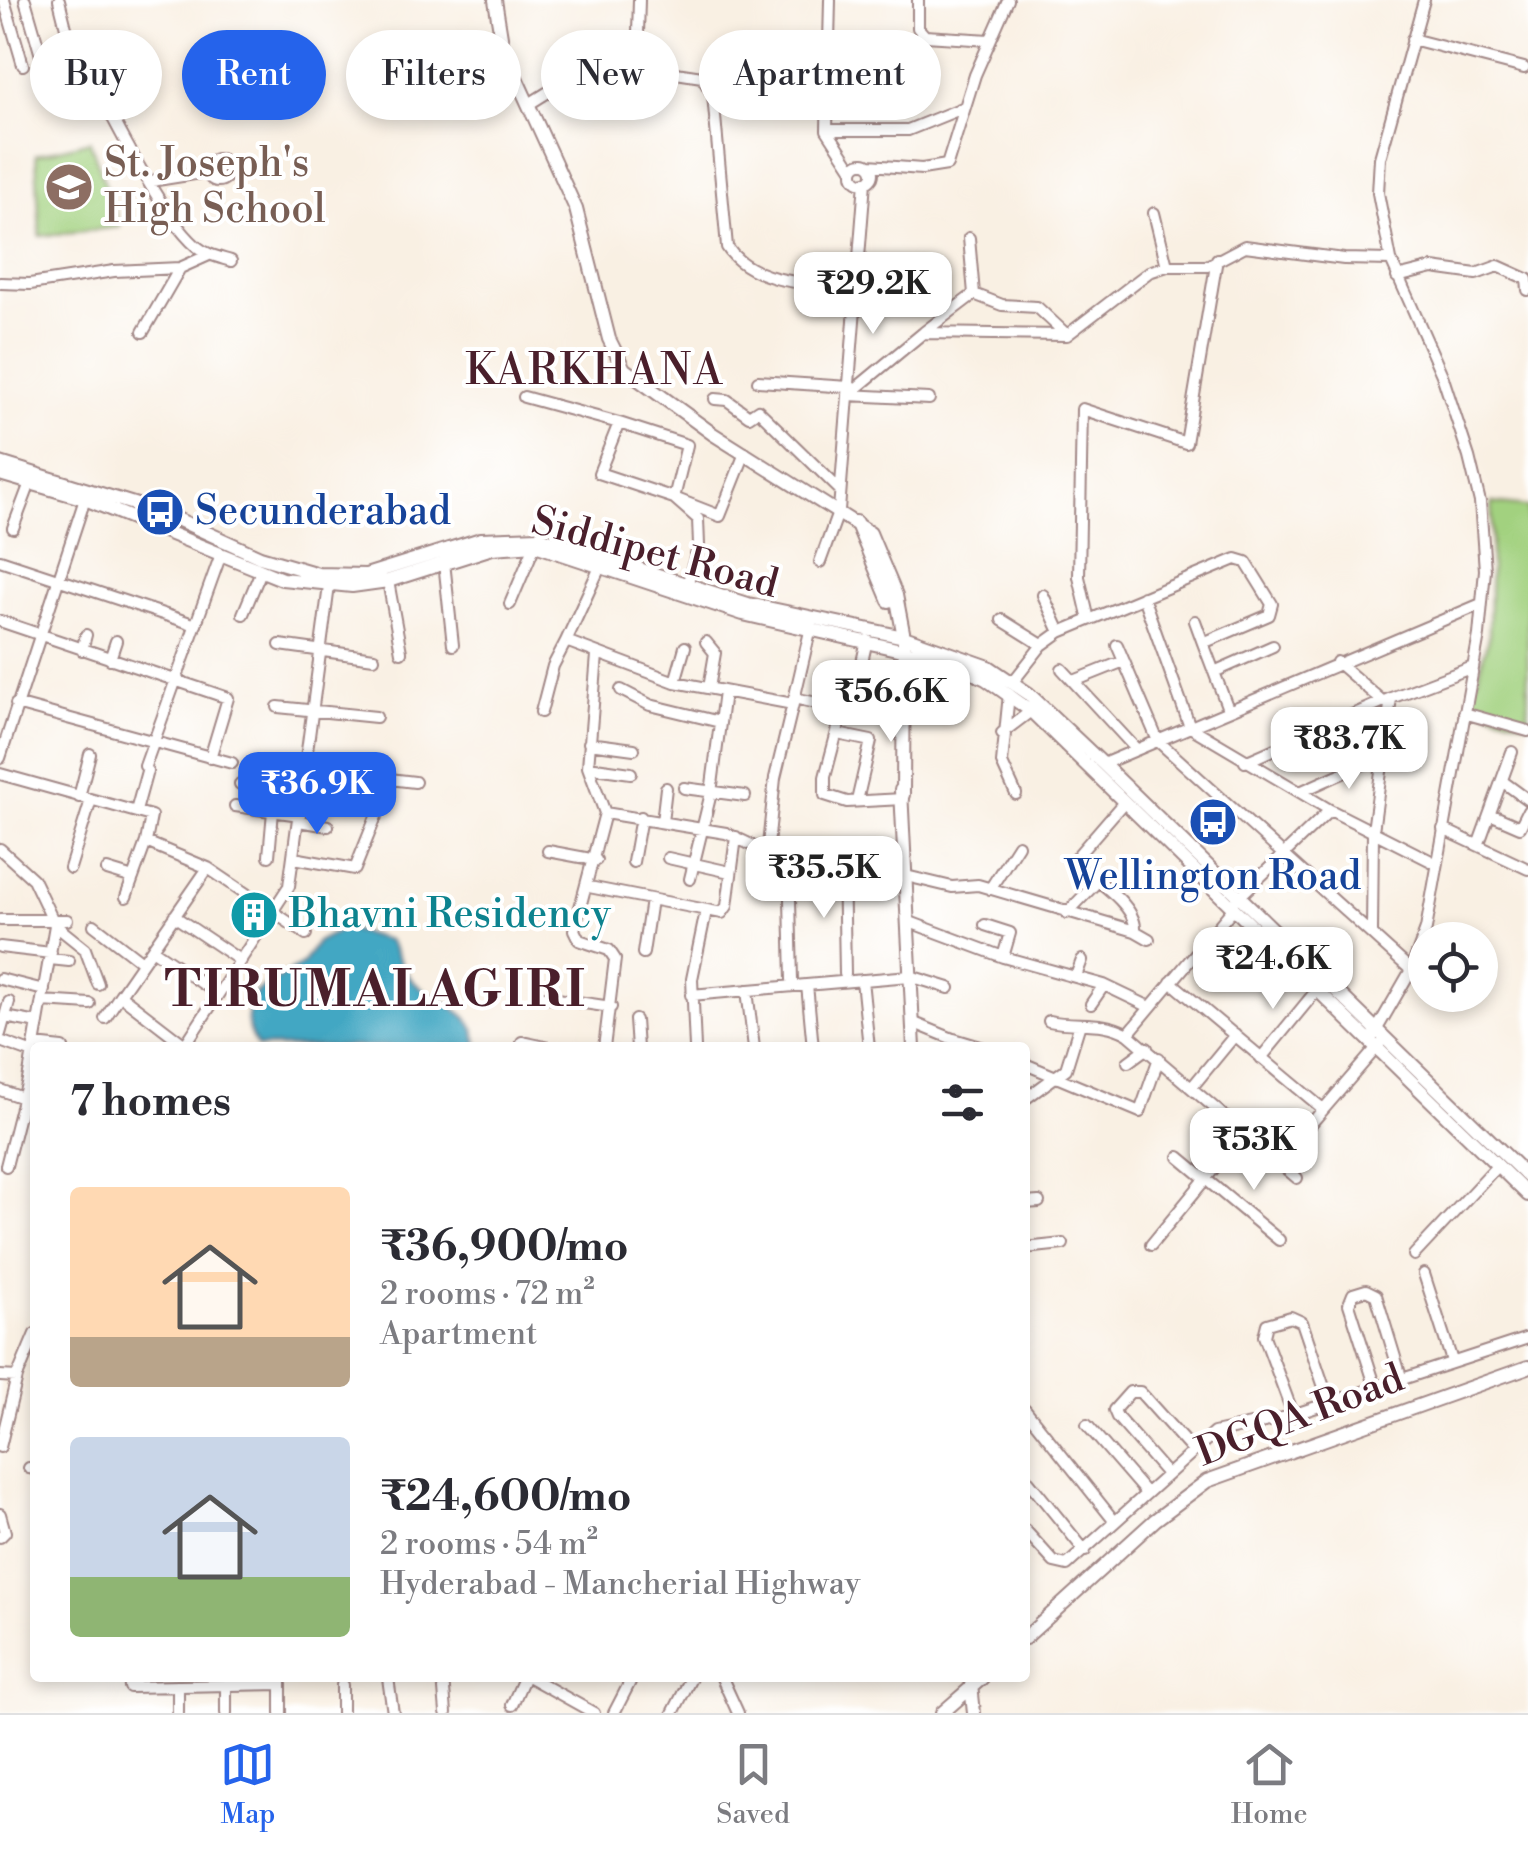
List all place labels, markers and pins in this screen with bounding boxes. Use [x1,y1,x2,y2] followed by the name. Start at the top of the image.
[104,139,326,236] place label: St. Joseph's High School
[43,161,95,213] school or university icon: St. Joseph's High School
[792,252,954,337] pin: ₹29.2K
[134,486,186,538] bus stop icon: Secunderabad
[195,487,451,537] place label: Secunderabad
[810,660,972,745] pin: ₹56.6K
[1268,707,1430,792] pin: ₹83.7K
[236,752,398,837] pin: ₹36.9K
[1187,796,1239,848] bus stop icon: Wellington Road
[743,836,905,921] pin: ₹35.5K
[1063,852,1361,903] place label: Wellington Road
[228,889,280,941] building icon: Bhavni Residency
[288,890,611,941] place label: Bhavni Residency
[1192,927,1354,1012] pin: ₹24.6K
[1195,1108,1313,1193] pin: ₹53K

